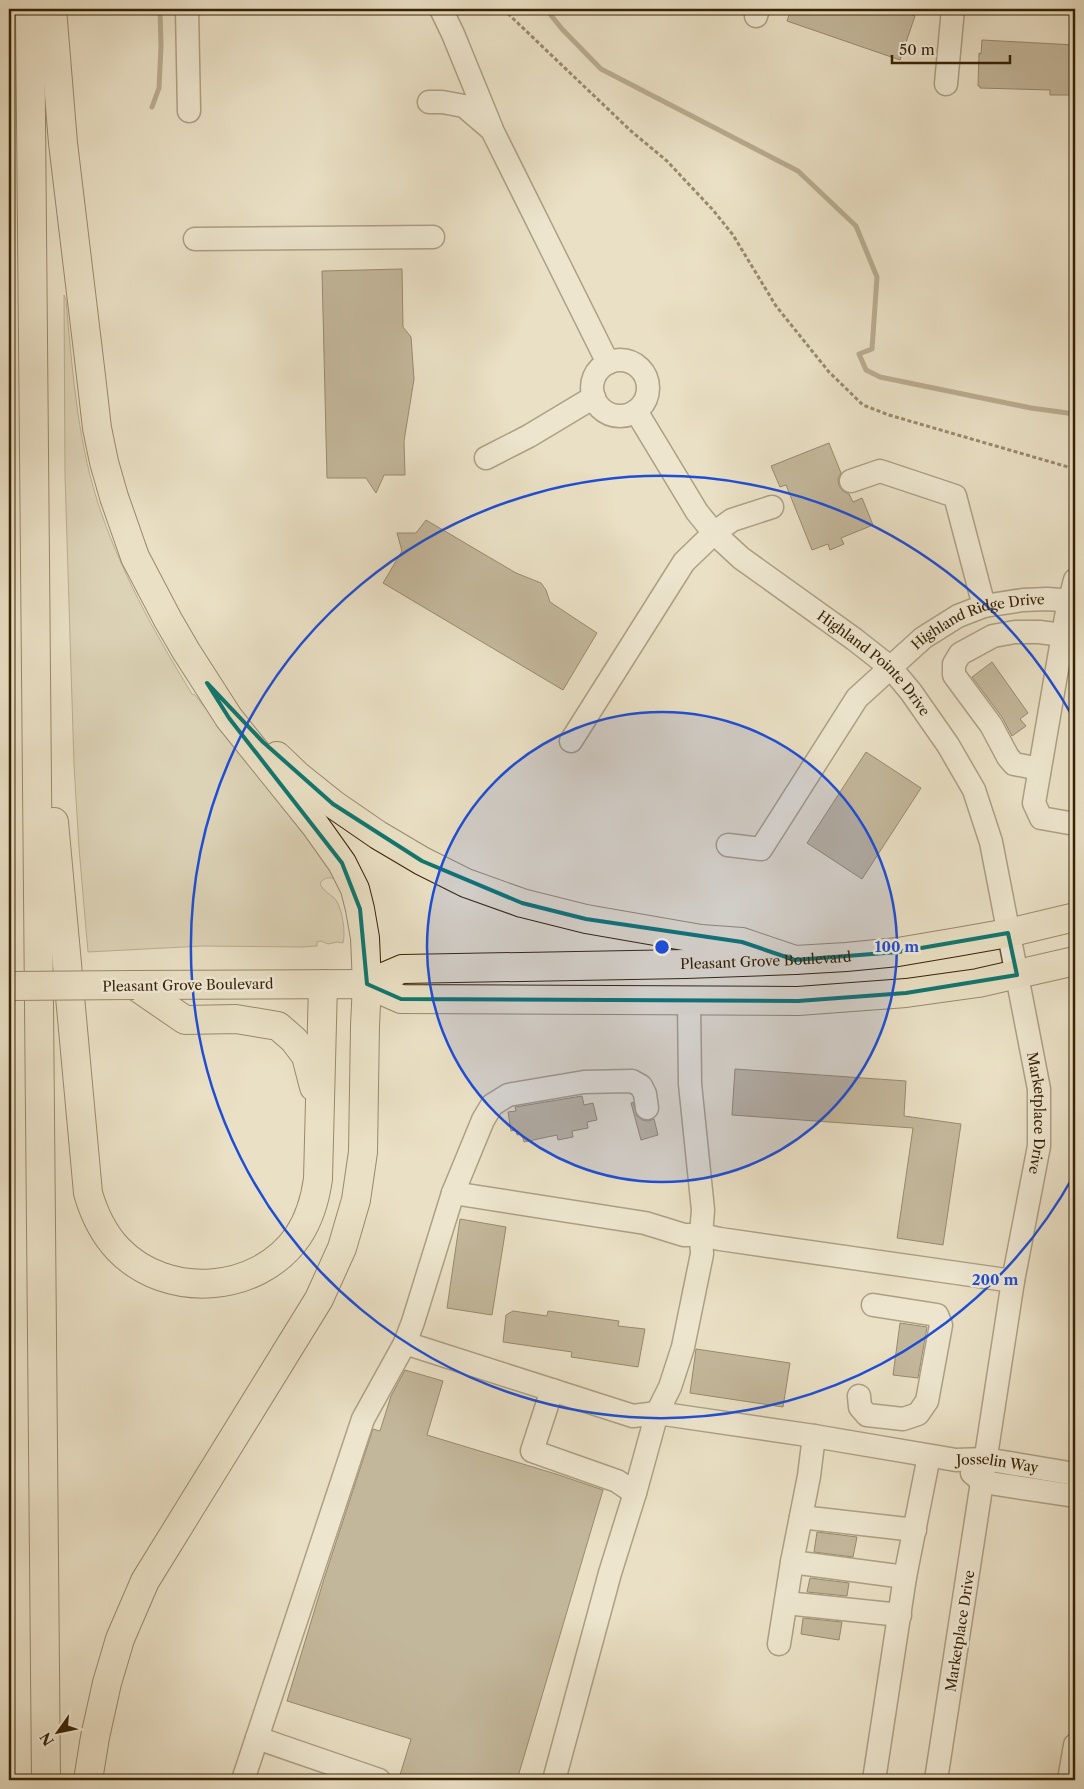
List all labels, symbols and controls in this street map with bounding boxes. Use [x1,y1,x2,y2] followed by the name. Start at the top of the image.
[892,32,1009,64] scale bar
[899,40,935,59] text: 50 m
[907,590,1045,653] street label: Highland Ridge Drive
[814,607,934,720] street label: Highland Pointe Drive
[875,937,919,956] text: 100 m
[653,938,671,956] centre of rings
[680,947,853,973] street label: Pleasant Grove Boulevard
[102,975,274,995] street label: Pleasant Grove Boulevard
[1023,1050,1048,1176] street label: Marketplace Drive
[972,1270,1018,1289] text: 200 m
[954,1450,1040,1477] street label: Josselin Way
[941,1569,979,1693] street label: Marketplace Drive
[32,1706,82,1756] north arrow
[36,1729,58,1749] text: N

